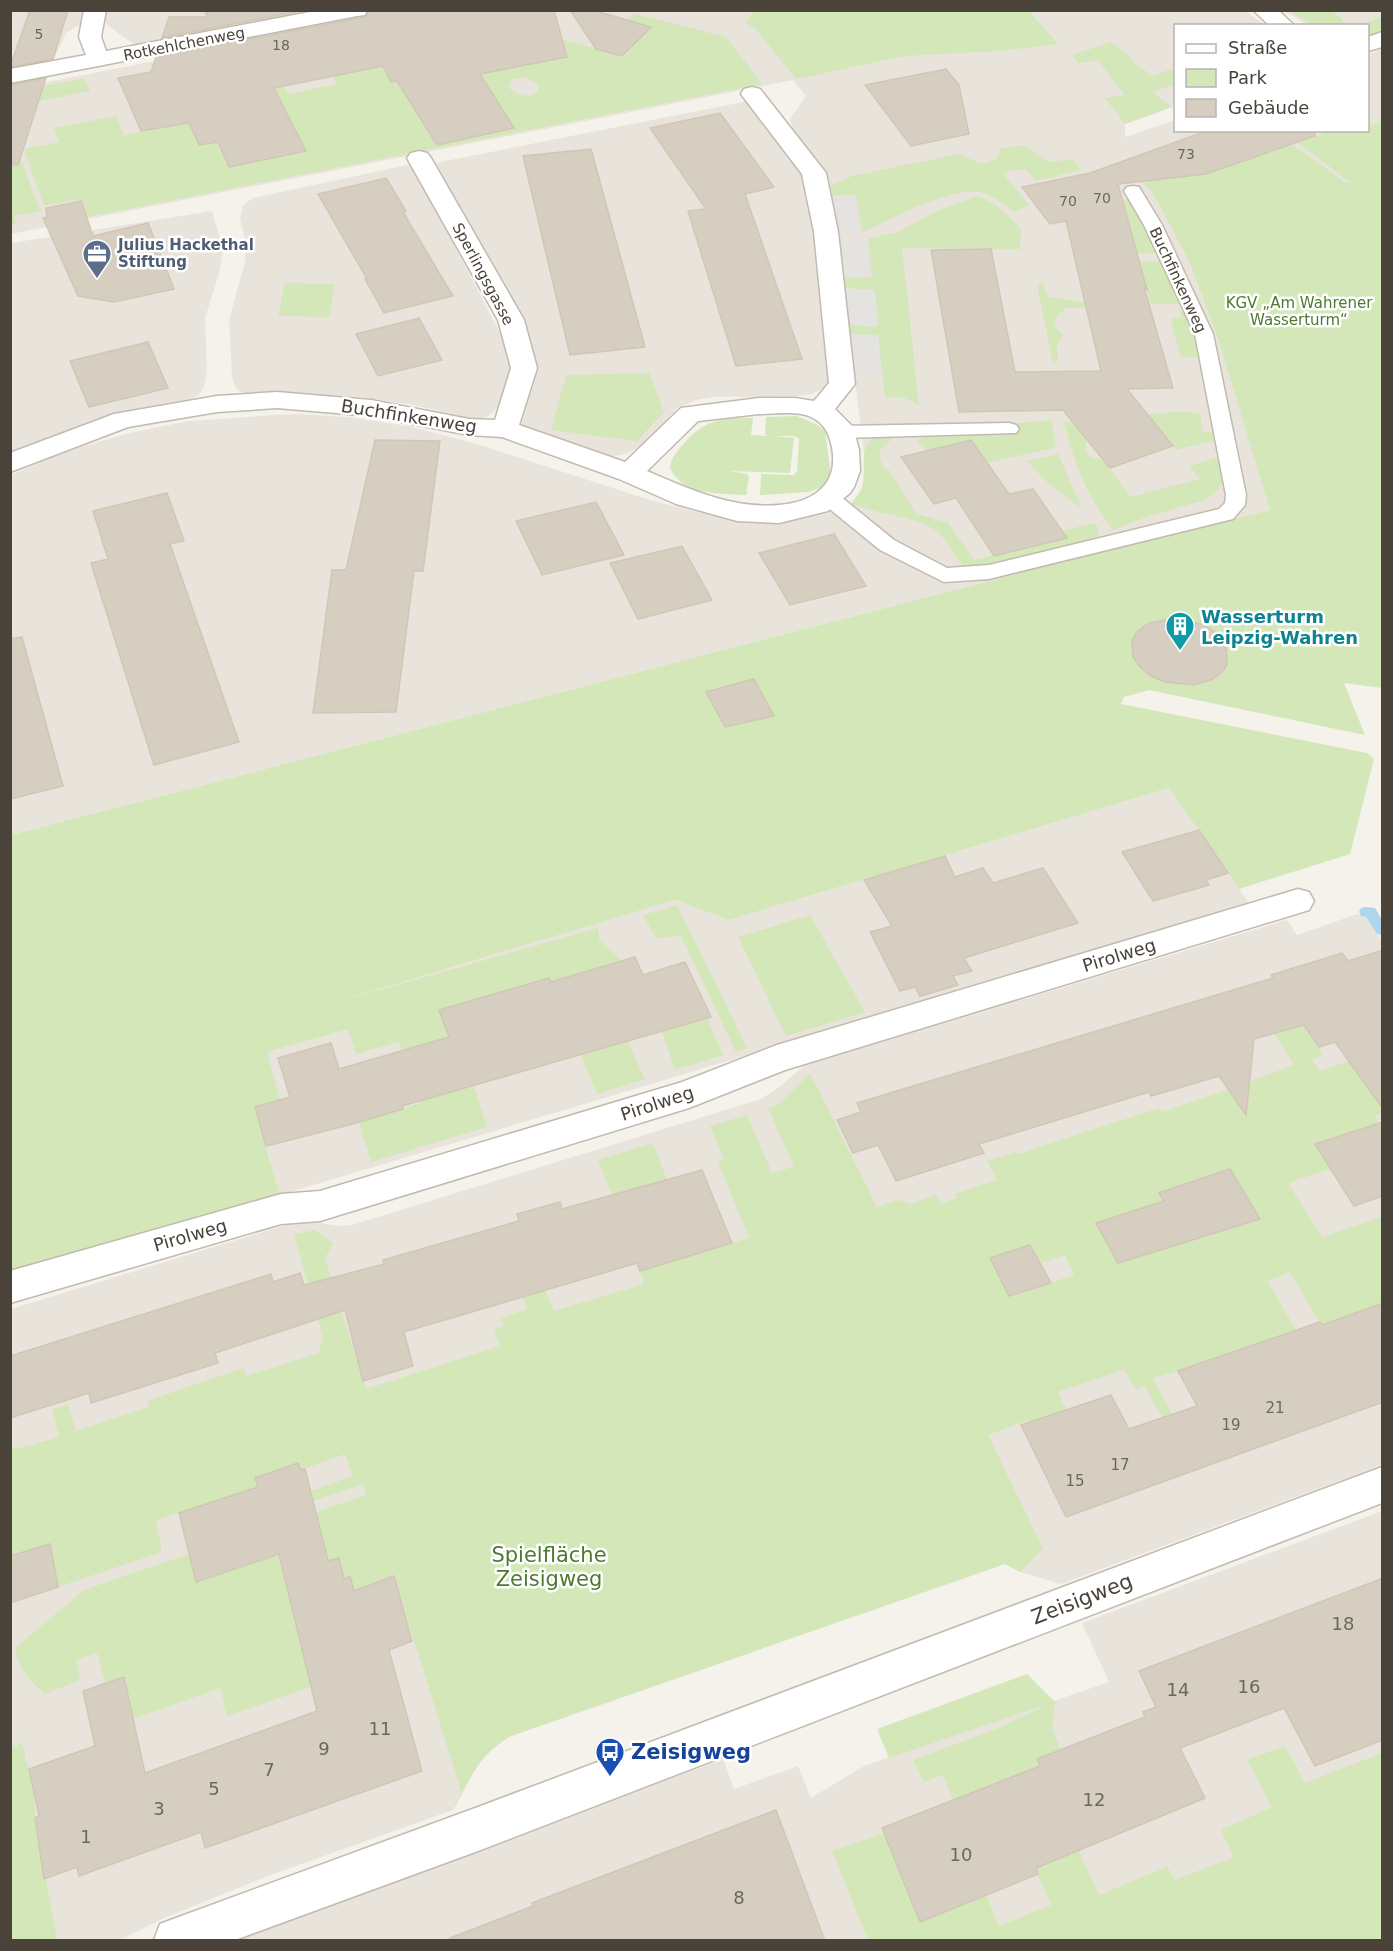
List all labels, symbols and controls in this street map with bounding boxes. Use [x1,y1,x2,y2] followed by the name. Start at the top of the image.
[122,23,246,65] street label: Rotkehlchenweg
[1174,24,1369,132] legend
[35,26,43,42] house number: 5
[272,37,290,53] house number: 18
[1228,37,1287,58] text: Straße
[1228,67,1267,88] text: Park
[1228,97,1309,118] text: Gebäude
[1177,146,1195,162] house number: 73
[1093,190,1111,206] house number: 70
[1059,193,1077,209] house number: 70
[448,220,518,328] street label: Sperlingsgasse
[1146,224,1210,336] street label: Buchfinkenweg
[117,236,254,271] place label: Julius Hackethal Stiftung
[81,238,113,280] office icon: Julius Hackethal Stiftung
[1226,294,1373,329] park label: KGV „Am Wahrener Wasserturm“
[340,395,478,437] street label: Buchfinkenweg
[1201,606,1358,648] place label: Wasserturm Leipzig-Wahren
[1164,610,1196,652] building icon: Wasserturm Leipzig-Wahren
[1080,934,1158,976] street label: Pirolweg
[618,1081,696,1125] street label: Pirolweg
[151,1214,229,1256] street label: Pirolweg
[1265,1399,1285,1417] house number: 21
[1221,1416,1241,1434] house number: 19
[1110,1456,1130,1474] house number: 17
[1065,1472,1085,1490] house number: 15
[491,1543,607,1591] park label: Spielfläche Zeisigweg
[1028,1569,1136,1629] street label: Zeisigweg
[1332,1613,1354,1634] house number: 18
[1238,1676,1260,1697] house number: 16
[1167,1679,1189,1700] house number: 14
[369,1718,391,1739] house number: 11
[594,1736,626,1778] bus stop icon: Zeisigweg
[318,1738,330,1759] house number: 9
[631,1740,751,1764] place label: Zeisigweg
[263,1759,275,1780] house number: 7
[208,1778,220,1799] house number: 5
[1083,1789,1105,1810] house number: 12
[153,1798,165,1819] house number: 3
[80,1826,92,1847] house number: 1
[950,1844,972,1865] house number: 10
[733,1887,745,1908] house number: 8

